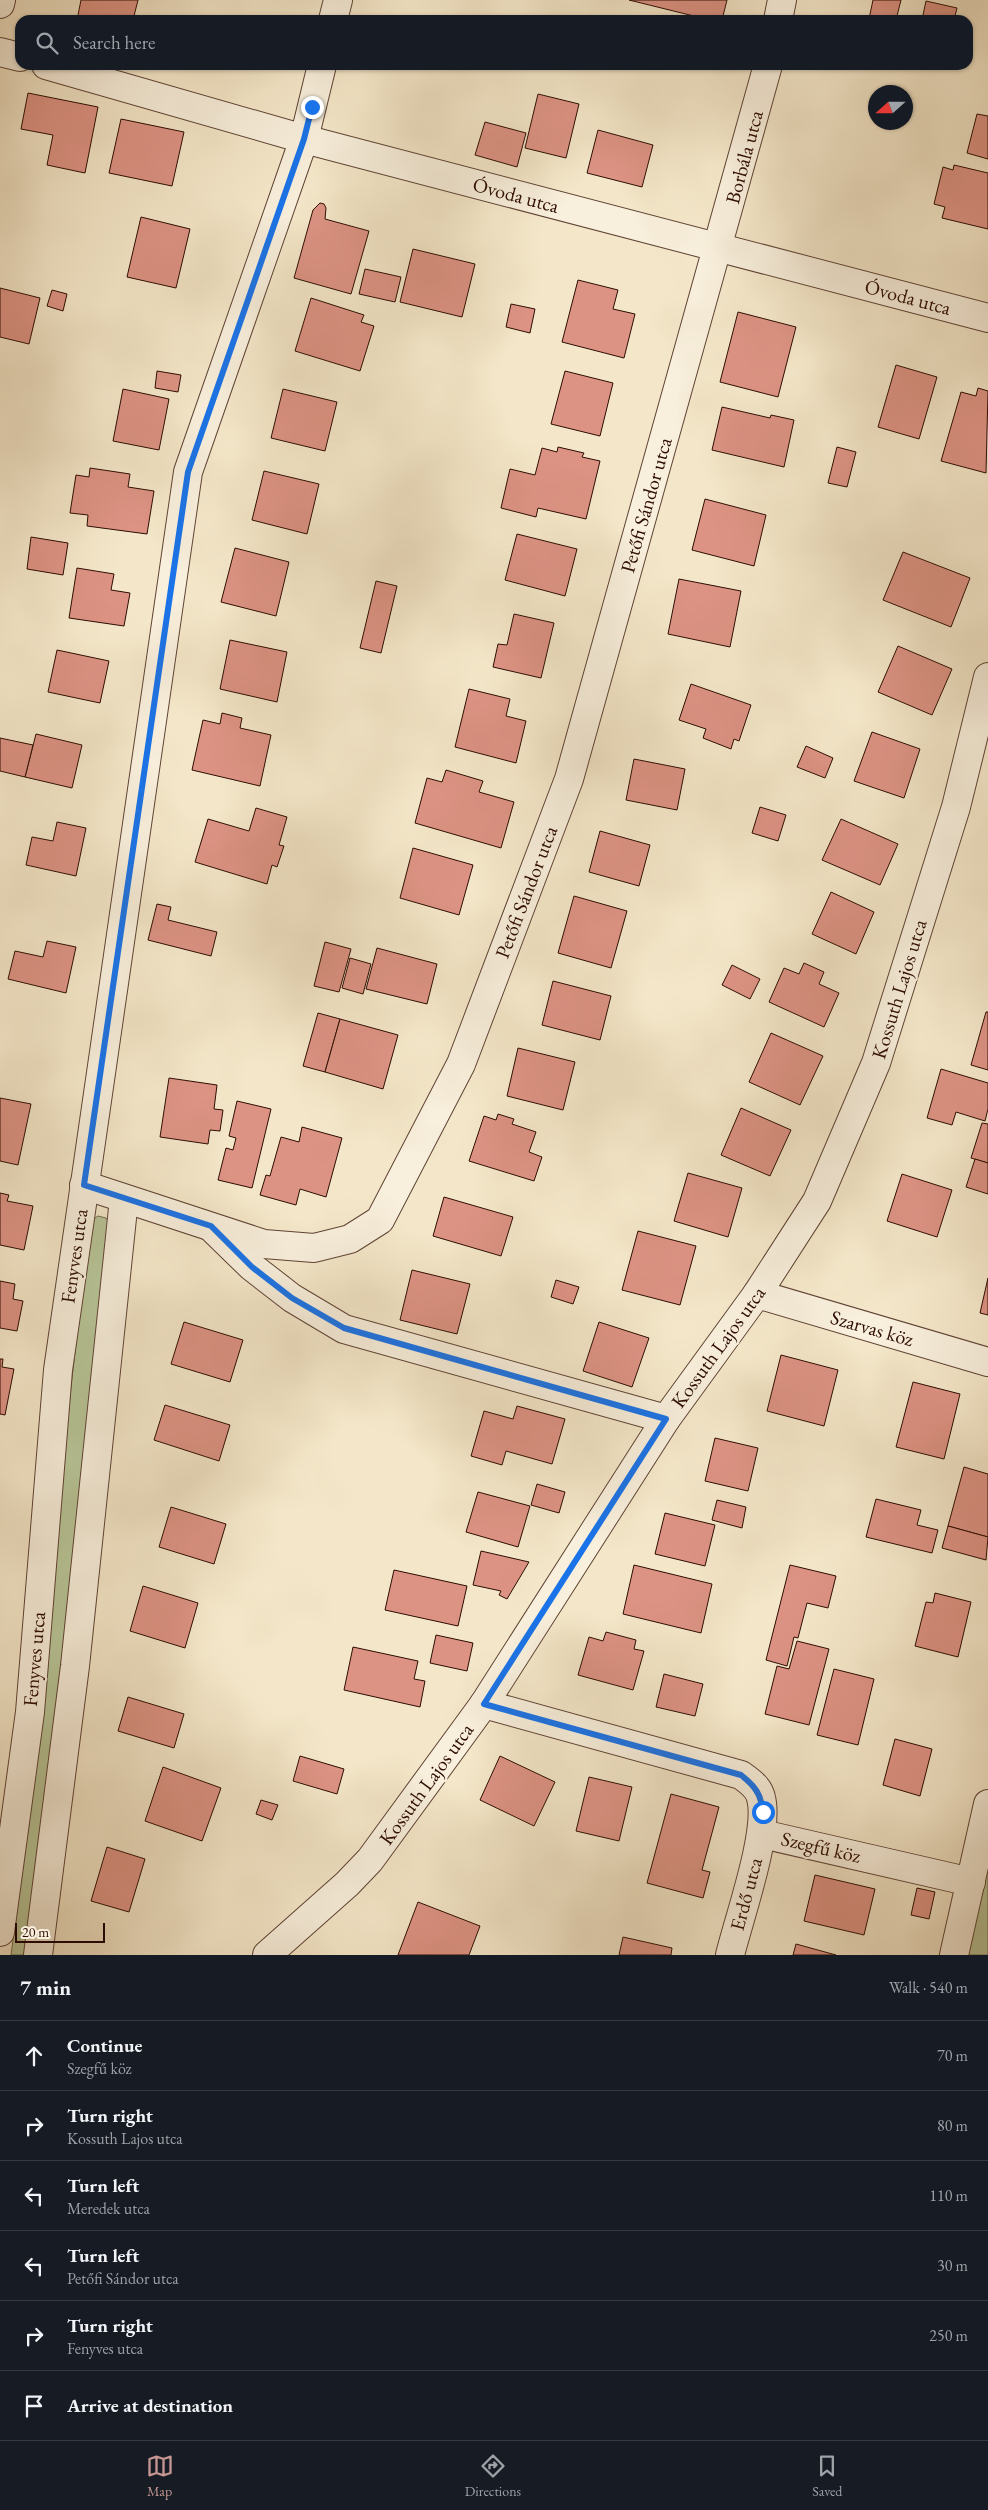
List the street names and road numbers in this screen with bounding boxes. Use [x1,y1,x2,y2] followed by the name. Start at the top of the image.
[719,107,769,207] street label: Borbála utca
[470,171,562,219] street label: Óvoda utca
[862,273,954,321] street label: Óvoda utca
[614,434,678,576] street label: Petőfi Sándor utca
[489,822,563,962] street label: Petőfi Sándor utca
[865,916,933,1062] street label: Kossuth Lajos utca
[55,1207,93,1305] street label: Fenyves utca
[665,1281,771,1413] street label: Kossuth Lajos utca
[828,1304,917,1352] street label: Szarvas köz
[17,1610,51,1708] street label: Fenyves utca
[373,1718,479,1850] street label: Kossuth Lajos utca
[779,1825,864,1869] street label: Szegfű köz
[724,1855,768,1933] street label: Erdő utca

